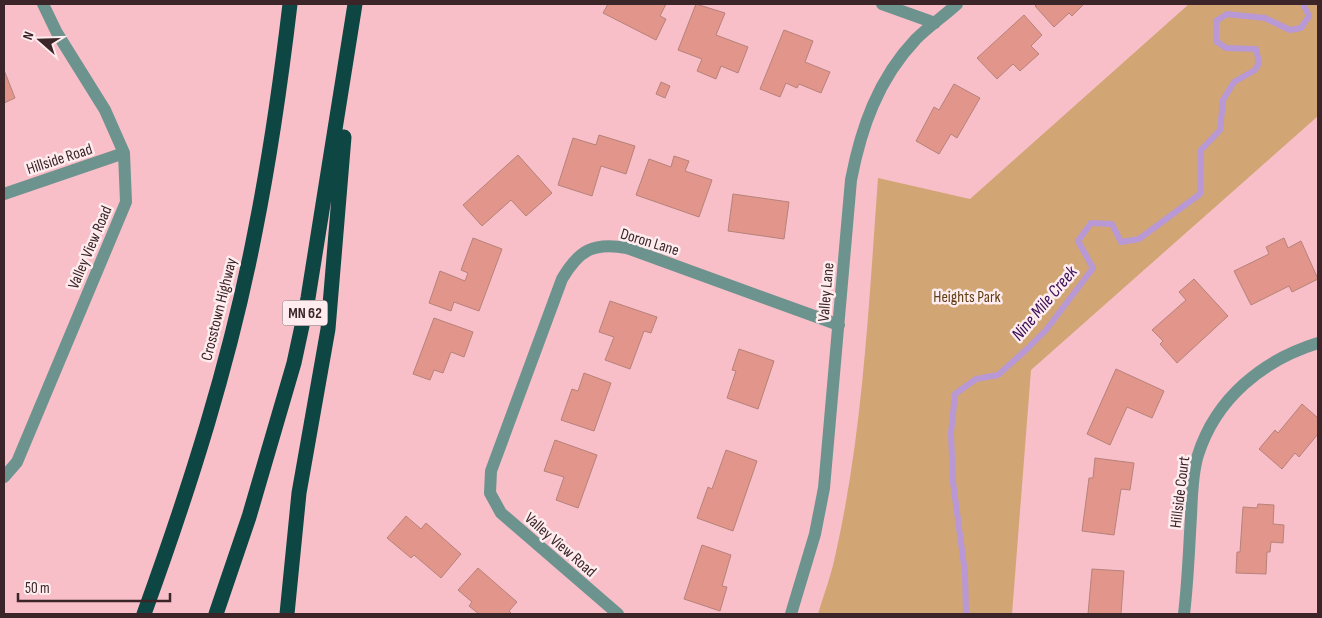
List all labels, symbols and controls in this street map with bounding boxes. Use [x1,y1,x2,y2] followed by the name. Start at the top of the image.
[15,15,65,65] north arrow
[19,29,38,42] text: N
[24,140,95,179] street label: Hillside Road
[64,203,116,292] street label: Valley View Road
[618,225,681,260] street label: Doron Lane
[198,256,241,363] street label: Crosstown Highway
[1007,261,1082,345] water label: Nine Mile Creek
[814,262,839,322] street label: Valley Lane
[933,288,1001,307] park label: Heights Park
[282,300,328,326] road number: MN 62
[1167,455,1194,529] street label: Hillside Court
[520,509,600,581] street label: Valley View Road
[18,570,170,602] scale bar
[25,579,50,598] text: 50 m

